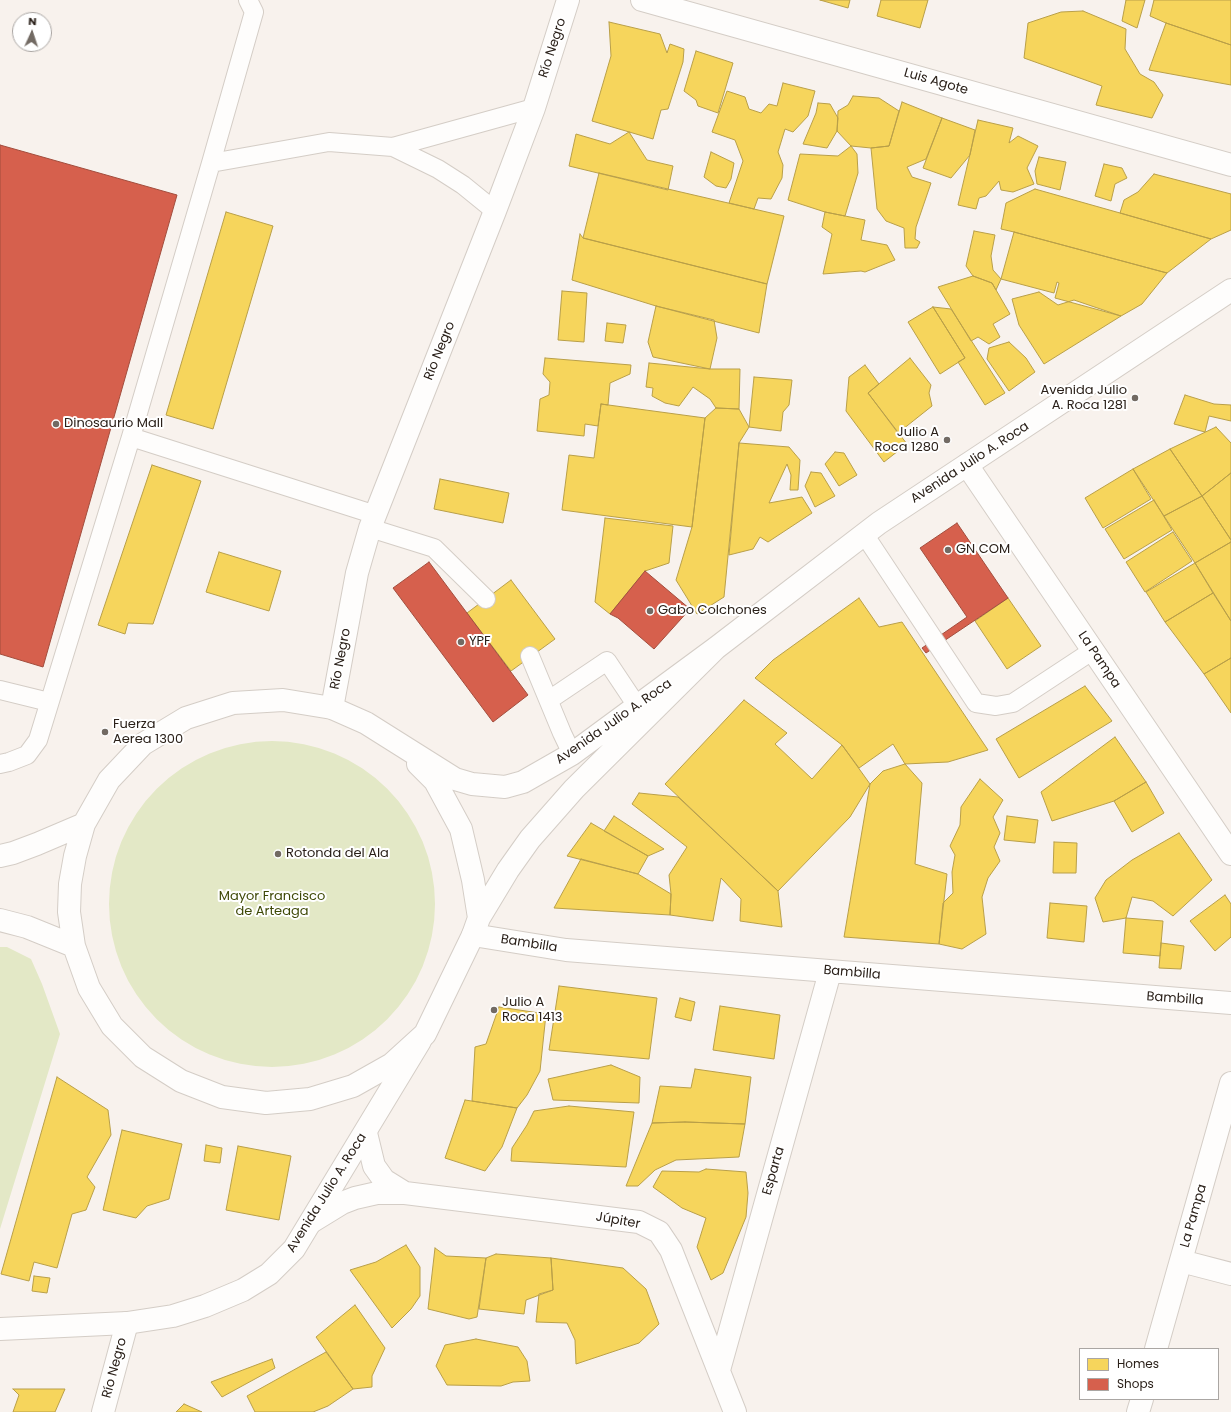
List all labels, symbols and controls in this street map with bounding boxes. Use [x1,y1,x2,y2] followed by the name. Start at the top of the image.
[12,12,52,52] north arrow
[28,13,37,29] text: N
[536,16,570,80] street label: Río Negro
[902,65,970,99] street label: Luis Agote
[421,319,459,383] street label: Río Negro
[1040,383,1127,414] place label: Avenida Julio A. Roca 1281
[1130,393,1140,403] marker: Avenida Julio A. Roca 1281
[64,416,163,432] place label: Dinosaurio Mall
[51,419,61,429] marker: Dinosaurio Mall
[908,419,1032,507] street label: Avenida Julio A. Roca
[875,425,939,456] place label: Julio A Roca 1280
[942,435,952,445] marker: Julio A Roca 1280
[956,542,1010,558] place label: GN COM
[943,545,953,555] marker: GN COM
[658,603,767,619] place label: Gabo Colchones
[645,606,655,616] marker: Gabo Colchones
[327,627,355,691] street label: Río Negro
[1074,629,1124,691] street label: La Pampa
[469,634,491,650] place label: YPF
[456,637,466,647] marker: YPF
[553,676,675,768] street label: Avenida Julio A. Roca
[113,717,183,748] place label: Fuerza Aerea 1300
[100,727,110,737] marker: Fuerza Aerea 1300
[286,846,389,862] place label: Rotonda del Ala
[273,849,283,859] marker: Rotonda del Ala
[219,889,325,920] park label: Mayor Francisco de Arteaga
[499,932,559,956] street label: Bambilla
[823,963,881,983] street label: Bambilla
[1146,989,1204,1009] street label: Bambilla
[502,995,563,1026] place label: Julio A Roca 1413
[489,1005,499,1015] marker: Julio A Roca 1413
[284,1130,370,1256] street label: Avenida Julio A. Roca
[760,1145,788,1197] street label: Esparta
[1178,1183,1210,1249] street label: La Pampa
[595,1209,641,1233] street label: Júpiter
[99,1336,131,1400] street label: Río Negro
[1079,1348,1219,1400] legend
[1117,1355,1159,1372] text: Homes
[1117,1375,1154,1392] text: Shops

